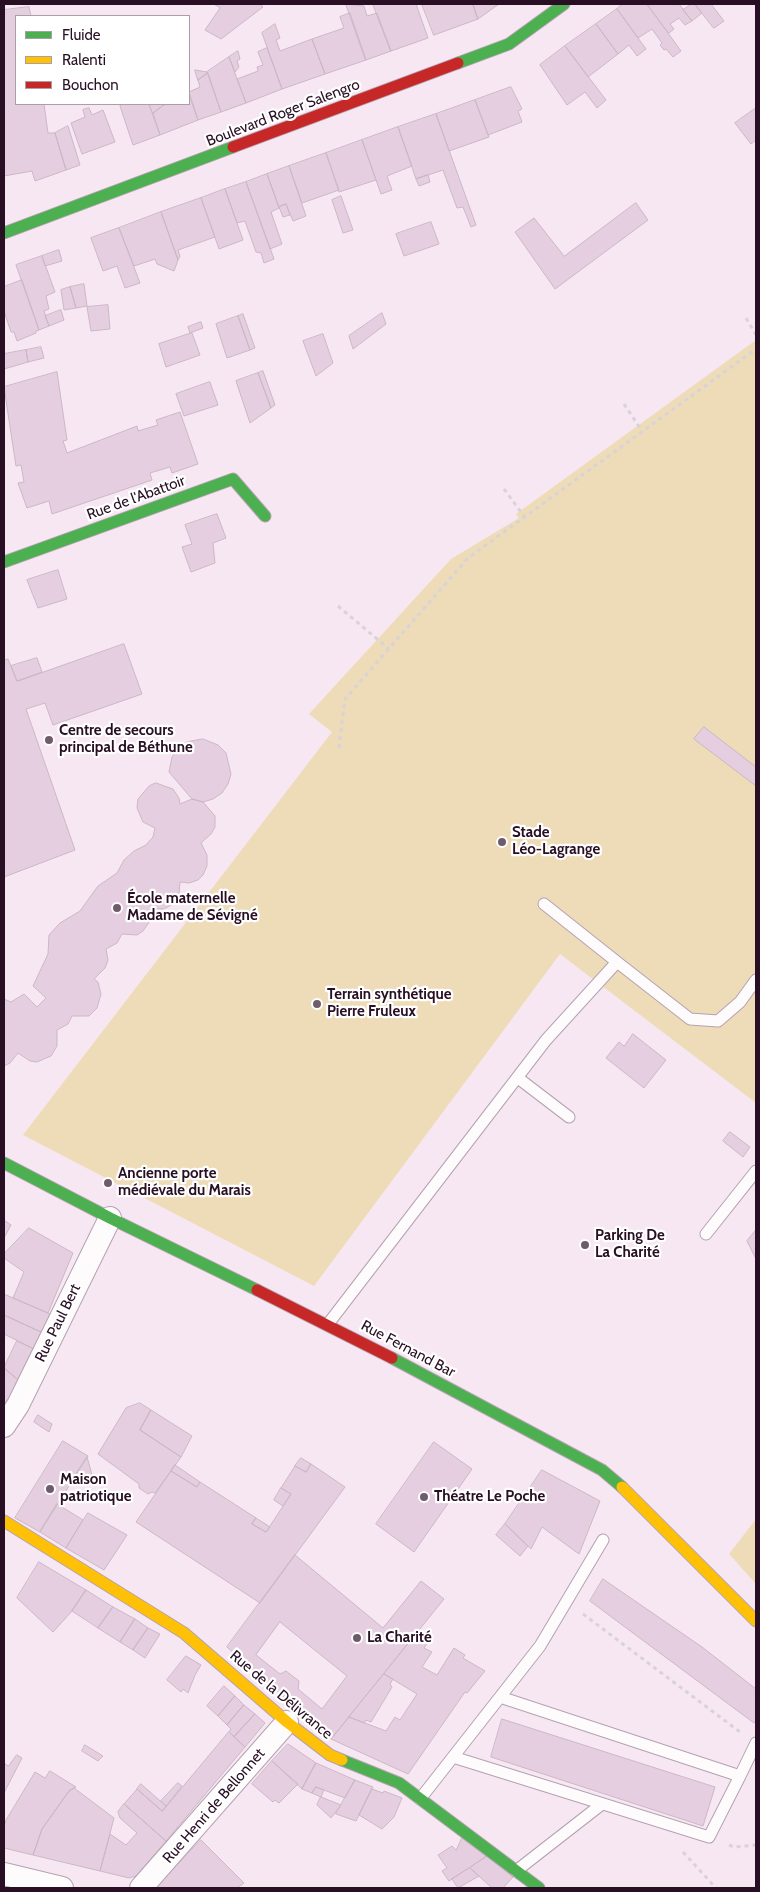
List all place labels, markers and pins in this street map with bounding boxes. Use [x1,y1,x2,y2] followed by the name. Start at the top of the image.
[59,722,193,757] place label: Centre de secours principal de Béthune
[43,734,55,746] marker: Centre de secours principal de Béthune
[512,824,600,859] place label: Stade Léo-Lagrange
[496,836,508,848] marker: Stade Léo-Lagrange
[127,890,258,925] place label: École maternelle Madame de Sévigné
[111,902,123,914] marker: École maternelle Madame de Sévigné
[327,986,452,1021] place label: Terrain synthétique Pierre Fruleux
[311,998,323,1010] marker: Terrain synthétique Pierre Fruleux
[118,1165,251,1200] place label: Ancienne porte médiévale du Marais
[102,1177,114,1189] marker: Ancienne porte médiévale du Marais
[595,1227,665,1262] place label: Parking De La Charité
[579,1239,591,1251] marker: Parking De La Charité
[60,1471,131,1506] place label: Maison patriotique
[44,1483,56,1495] marker: Maison patriotique
[434,1488,545,1506] place label: Théatre Le Poche
[418,1491,430,1503] marker: Théatre Le Poche
[367,1629,432,1647] place label: La Charité
[351,1632,363,1644] marker: La Charité

